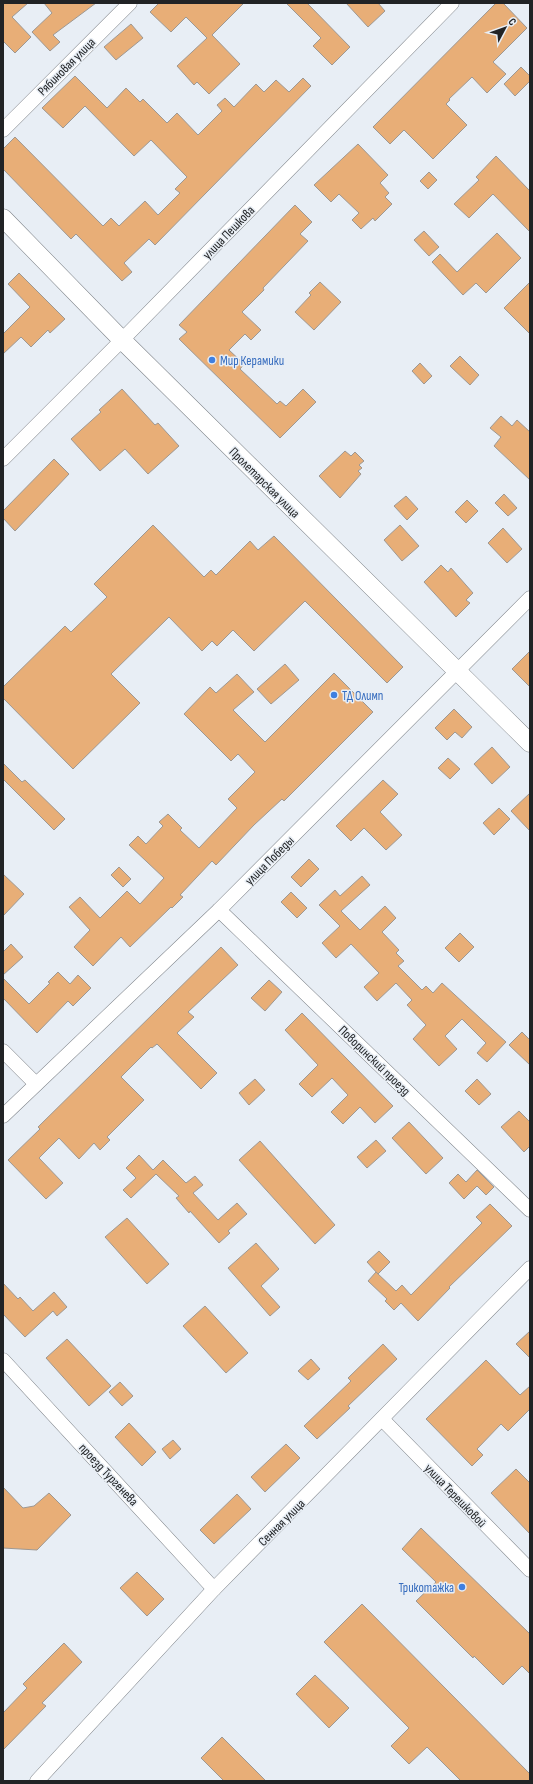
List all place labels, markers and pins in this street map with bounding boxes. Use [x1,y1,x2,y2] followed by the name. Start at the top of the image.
[220,353,284,369] place label: Мир Керамики
[207,355,217,365] marker: Мир Керамики
[342,688,383,704] place label: ТД Олимп
[329,690,339,700] marker: ТД Олимп
[398,1580,454,1596] place label: Трикотажка
[457,1582,467,1592] marker: Трикотажка

